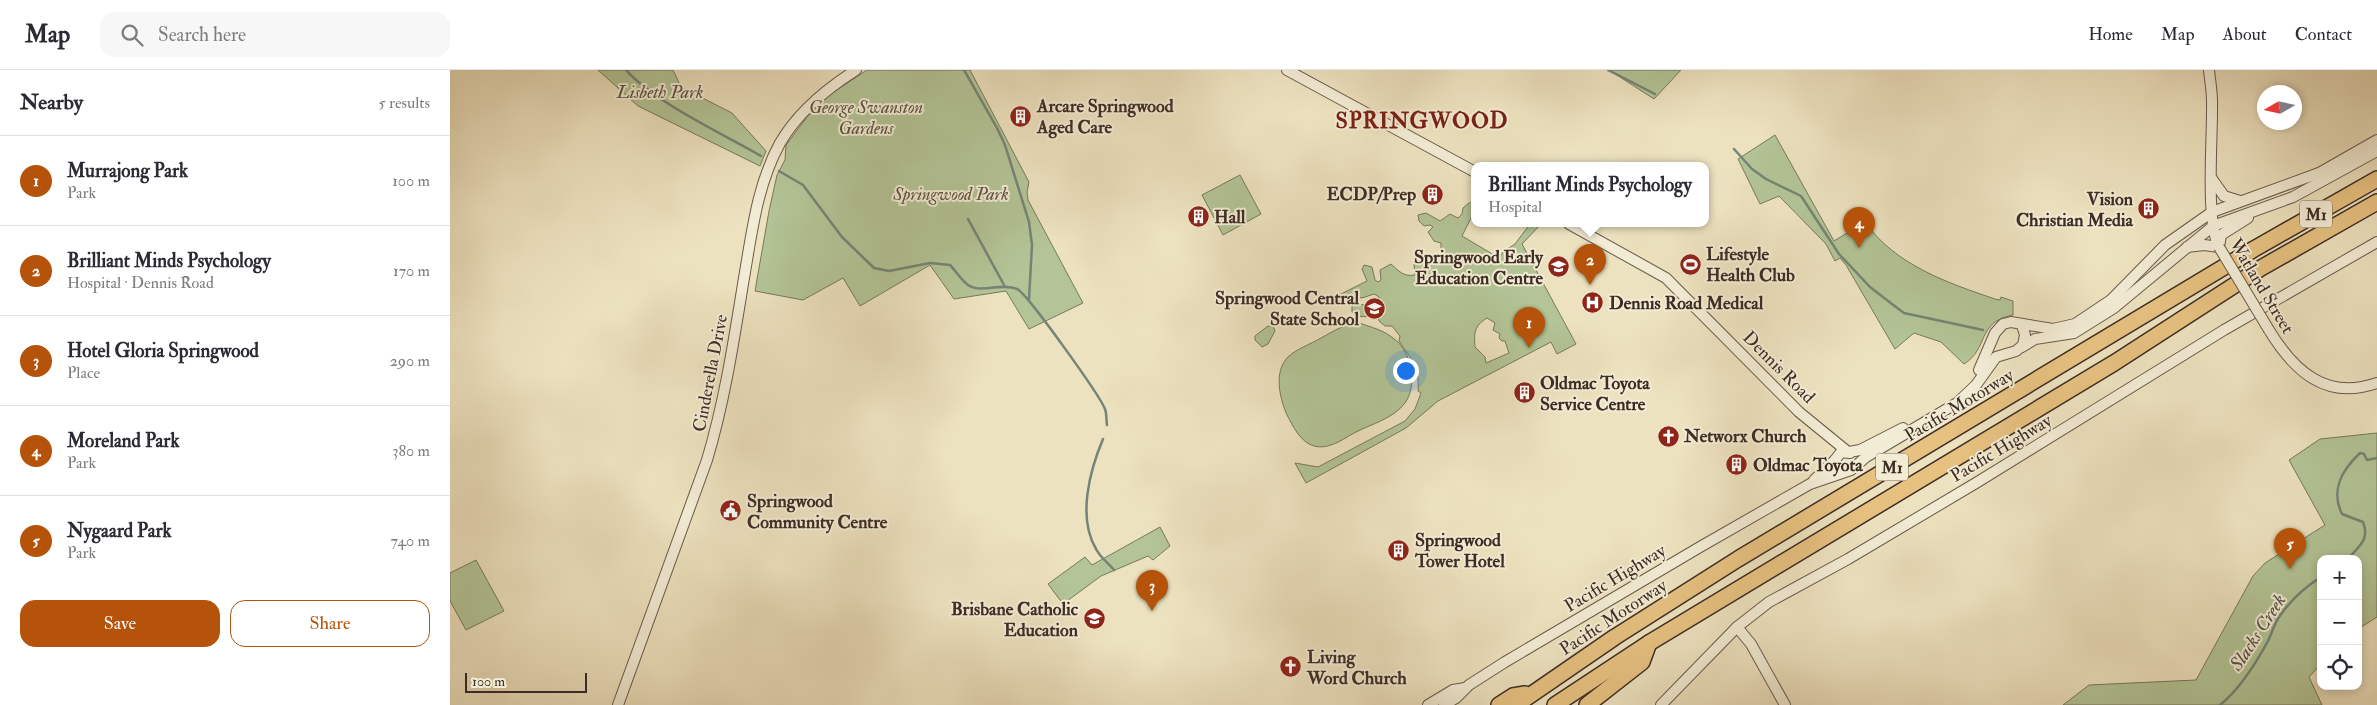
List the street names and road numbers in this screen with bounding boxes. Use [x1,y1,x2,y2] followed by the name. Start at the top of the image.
[2300,200,2332,228] road number: M1
[2224,234,2299,338] street label: Watland Street
[688,312,733,434] street label: Cinderella Drive
[1738,326,1820,409] street label: Dennis Road
[1900,363,2019,447] street label: Pacific Motorway
[1946,409,2057,488] street label: Pacific Highway
[1876,454,1908,481] road number: M1
[1560,539,1671,618] street label: Pacific Highway
[1555,574,1672,661] street label: Pacific Motorway

